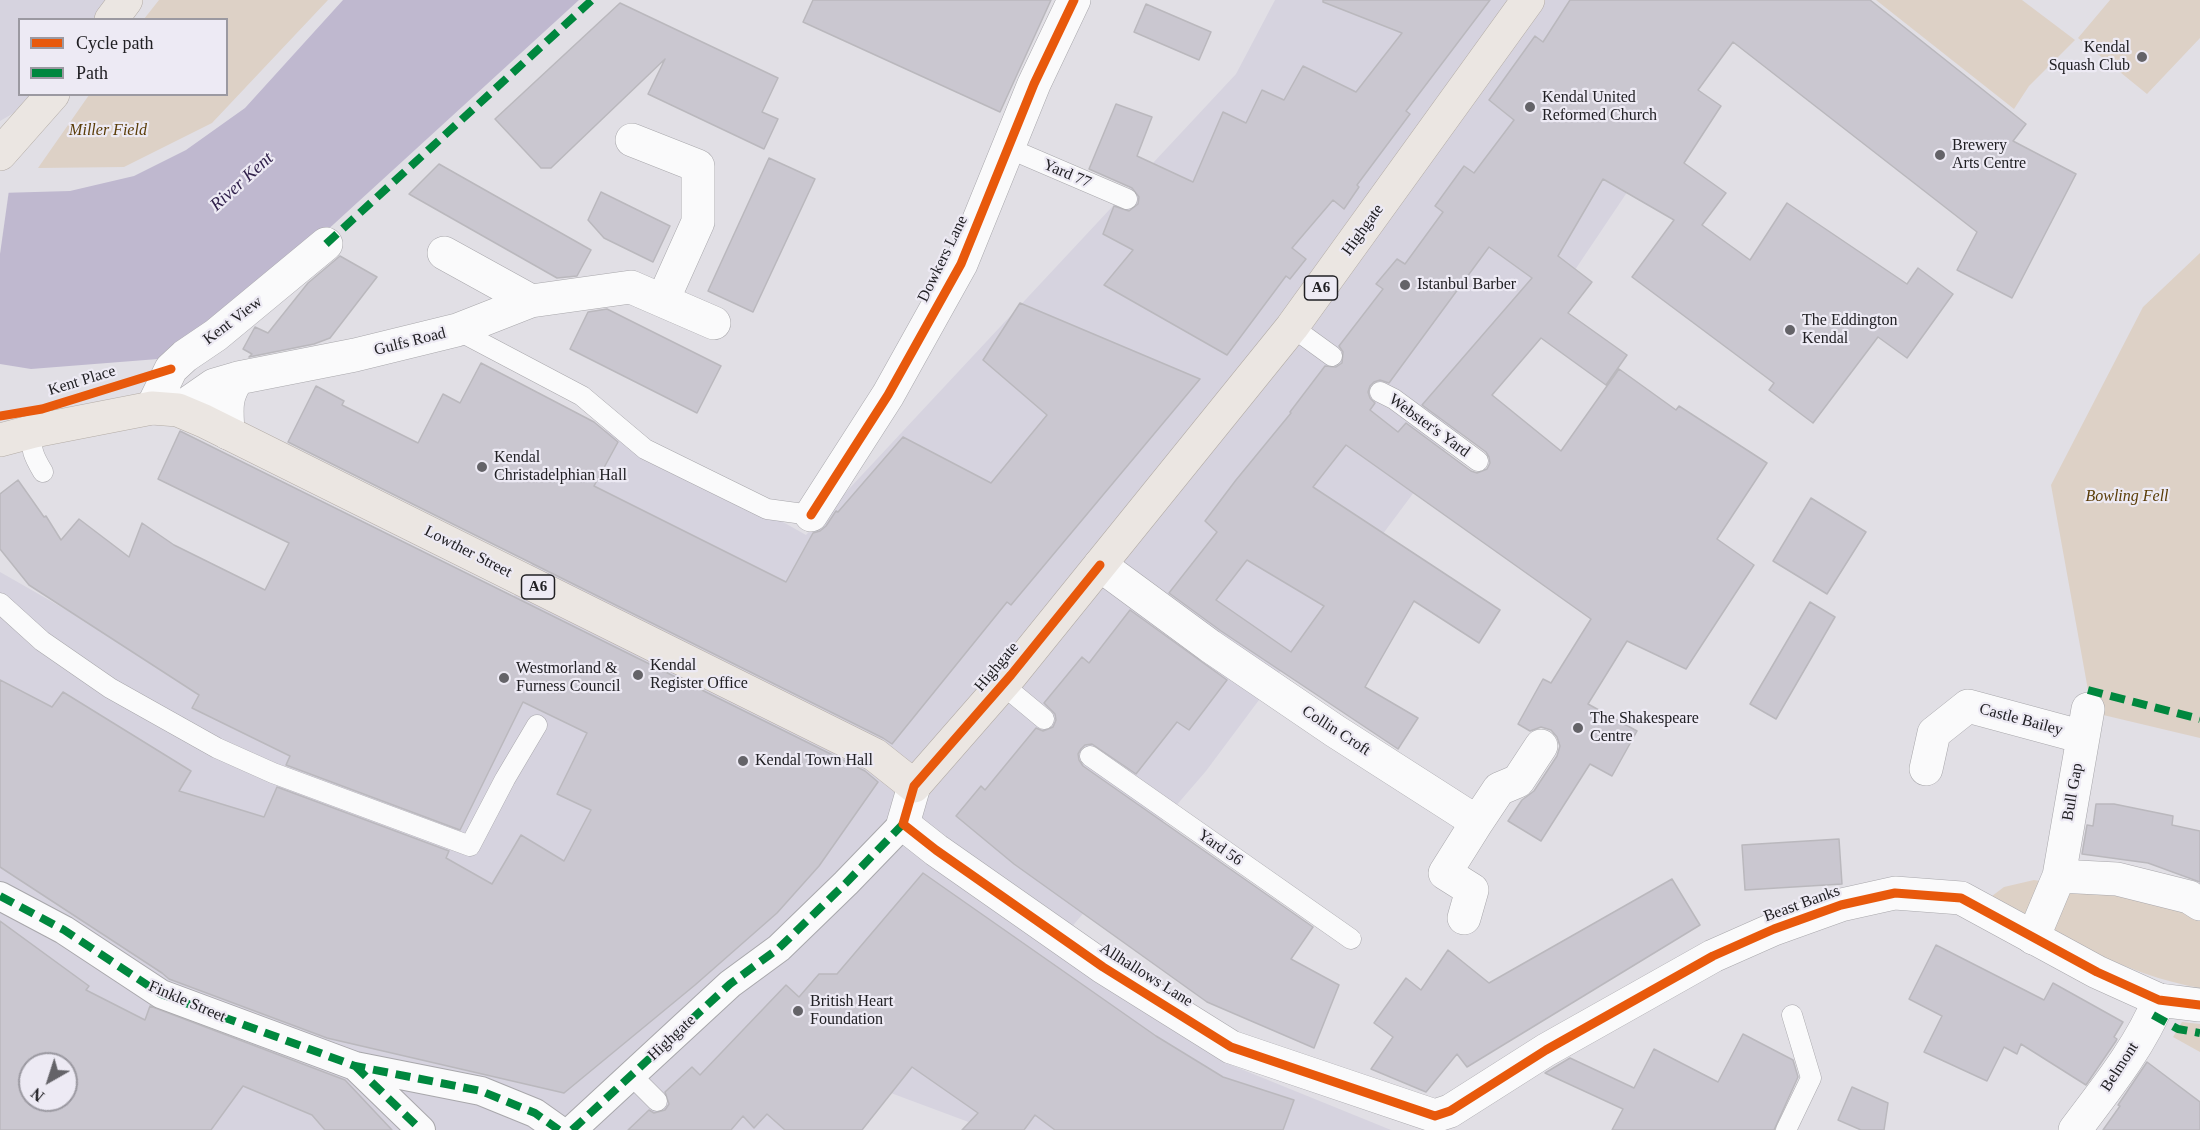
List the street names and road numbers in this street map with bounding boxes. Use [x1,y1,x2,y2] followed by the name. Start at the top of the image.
[1040,155,1094,193] street label: Yard 77
[1338,201,1388,259] street label: Highgate
[914,213,972,305] street label: Dowkers Lane
[1304,276,1338,300] road number: A6
[200,293,266,349] street label: Kent View
[372,324,448,360] street label: Gulfs Road
[46,362,118,400] street label: Kent Place
[1385,390,1473,462] street label: Webster's Yard
[421,522,515,582] street label: Lowther Street
[522,575,554,599] road number: A6
[971,638,1023,696] street label: Highgate
[1977,700,2065,740] street label: Castle Bailey
[1298,702,1374,760] street label: Collin Croft
[2058,762,2088,822] street label: Bull Gap
[1194,826,1246,870] street label: Yard 56
[1761,881,1843,927] street label: Beast Banks
[1096,939,1196,1011] street label: Allhallows Lane
[145,977,229,1027] street label: Finkle Street
[644,1011,700,1065] street label: Highgate
[2097,1039,2143,1095] street label: Belmont

